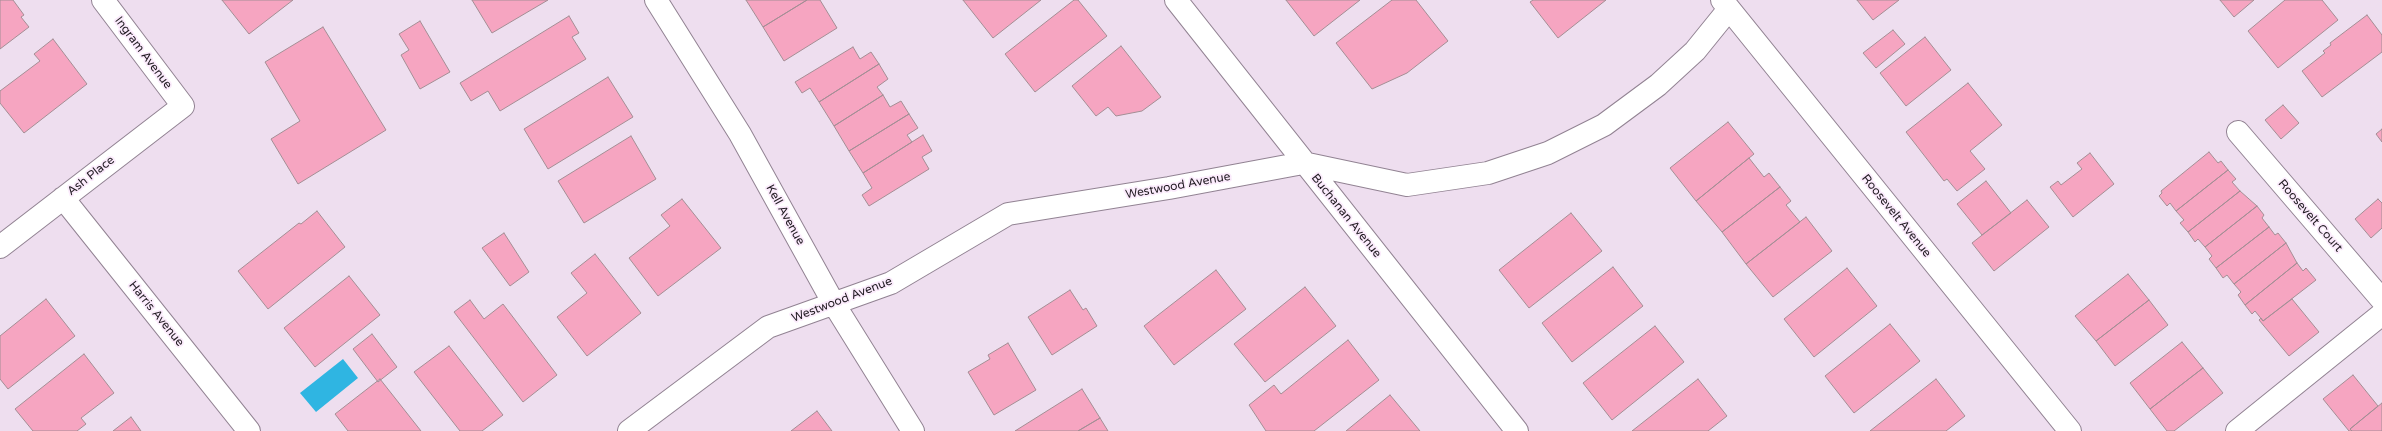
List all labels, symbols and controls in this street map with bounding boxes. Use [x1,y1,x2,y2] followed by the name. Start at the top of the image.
[111,14,175,92] street label: Ingram Avenue
[65,153,117,199] street label: Ash Place
[1124,170,1232,202] street label: Westwood Avenue
[1308,171,1384,261] street label: Buchanan Avenue
[1858,172,1934,260] street label: Roosevelt Avenue
[2275,177,2345,255] street label: Roosevelt Court
[762,182,808,248] street label: Kell Avenue
[790,274,894,326] street label: Westwood Avenue
[125,278,187,350] street label: Harris Avenue

